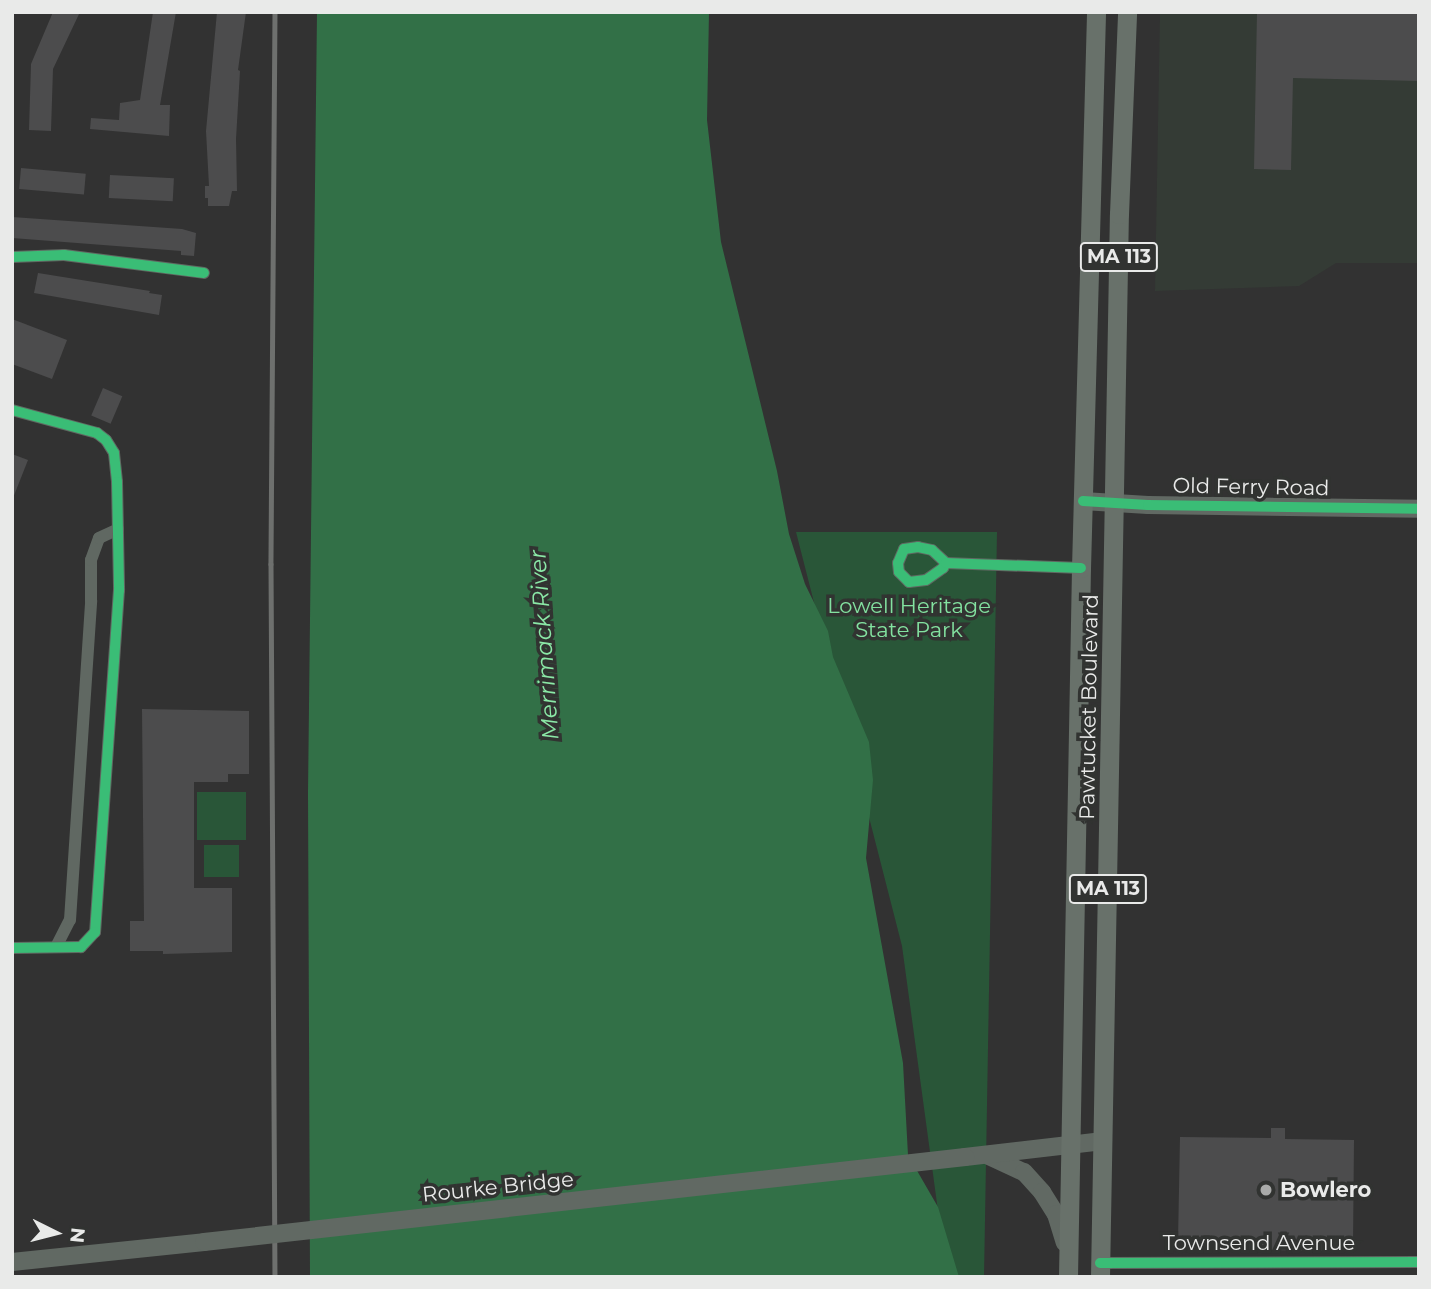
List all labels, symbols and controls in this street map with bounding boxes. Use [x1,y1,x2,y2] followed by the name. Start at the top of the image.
[1079,242,1159,272] road number: MA 113
[1172,473,1330,501] street label: Old Ferry Road
[524,549,564,741] water label: Merrimack River
[827,593,991,643] park label: Lowell Heritage State Park
[1074,594,1104,820] street label: Pawtucket Boulevard
[1068,874,1148,904] road number: MA 113
[421,1167,575,1207] street label: Rourke Bridge
[1280,1177,1371,1203] place label: Bowlero
[1258,1182,1274,1198] marker: Bowlero
[21,1198,91,1268] north arrow
[65,1226,90,1244] text: N
[1163,1230,1355,1256] street label: Townsend Avenue

